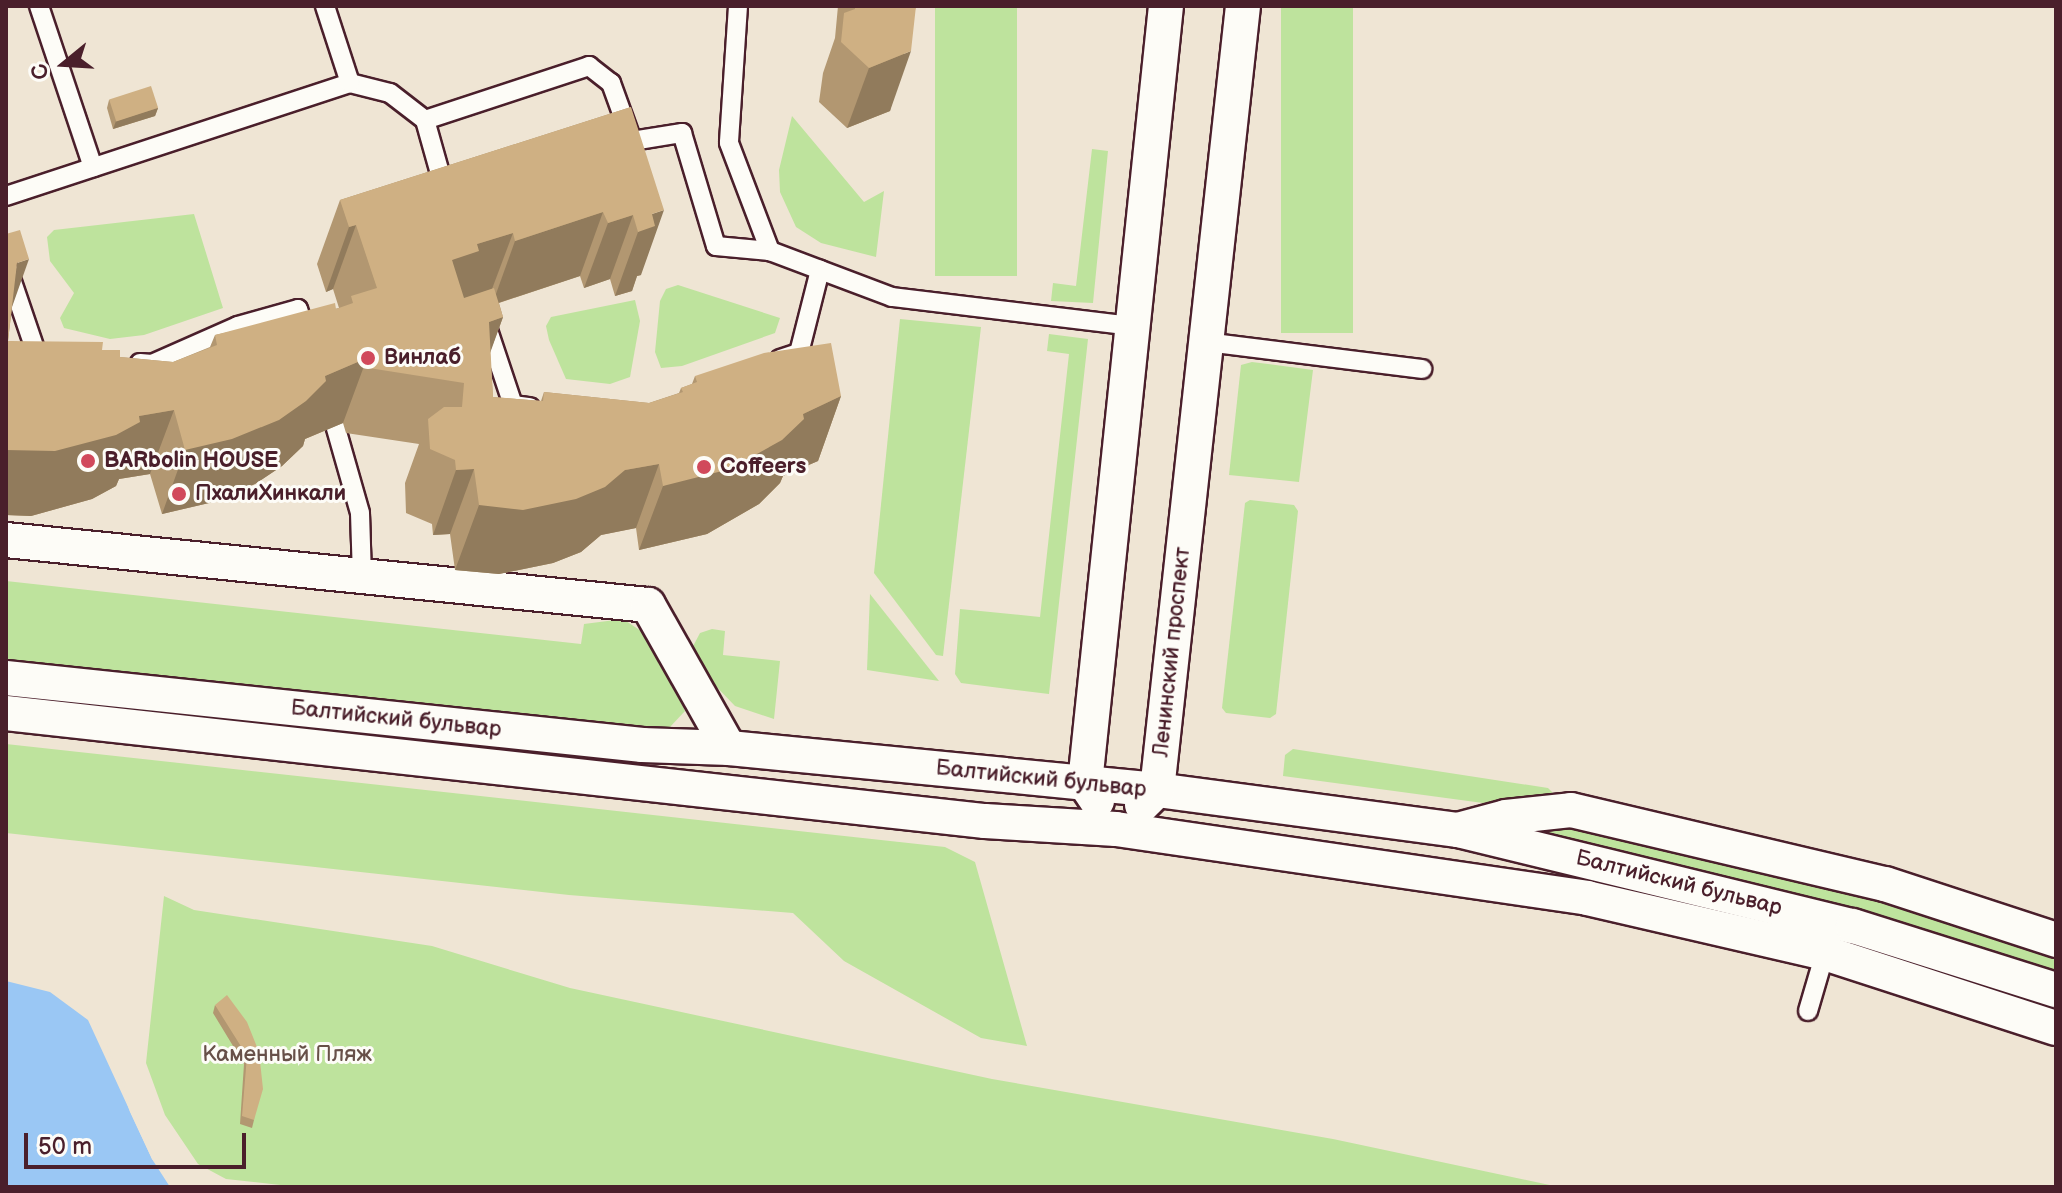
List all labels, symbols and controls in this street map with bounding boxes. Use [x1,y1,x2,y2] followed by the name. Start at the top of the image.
[24,24,104,104] north arrow
[25,60,56,83] text: С
[384,345,461,371] place label: Винлаб
[359,349,377,367] marker: Винлаб
[104,448,278,474] place label: BARbolin HOUSE
[79,452,97,470] marker: BARbolin HOUSE
[720,454,806,480] place label: Coffeers
[695,458,713,476] marker: Coffeers
[195,481,346,507] place label: ПхалиХинкали
[170,485,188,503] marker: ПхалиХинкали
[1148,546,1196,758] street label: Ленинский проспект
[289,695,503,743] street label: Балтийский бульвар
[934,755,1148,803] street label: Балтийский бульвар
[1573,845,1785,921] street label: Балтийский бульвар
[202,1042,372,1068] park label: Каменный Пляж
[28,1117,250,1167] scale bar
[38,1132,92,1161] text: 50 m

